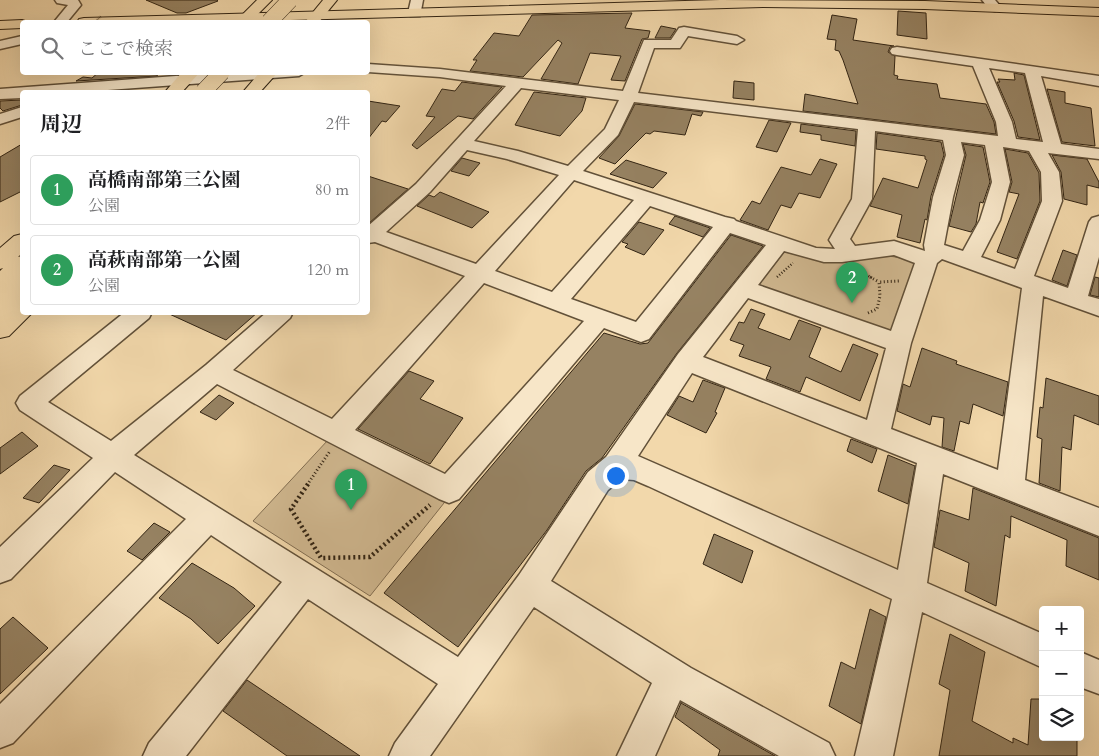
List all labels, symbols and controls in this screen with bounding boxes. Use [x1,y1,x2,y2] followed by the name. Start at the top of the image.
[20,20,370,75] search box
[38,34,66,62] icon: search
[78,36,173,62] text: ここで検索
[40,110,82,139] text: 周辺
[326,113,350,135] text: 2件
[88,167,240,193] text: 高橋南部第三公園
[53,179,61,201] text: 1
[315,179,349,201] text: 80 m
[88,195,120,217] text: 公園
[88,247,240,273] text: 高萩南部第一公園
[53,259,61,281] text: 2
[307,259,349,281] text: 120 m
[836,262,868,303] pin: 2
[88,275,120,297] text: 公園
[603,463,629,489] your location
[335,469,367,510] pin: 1
[1039,606,1084,741] map controls
[1039,606,1084,651] button: +
[1039,651,1084,696] button: −
[1039,696,1084,741] button: layers

